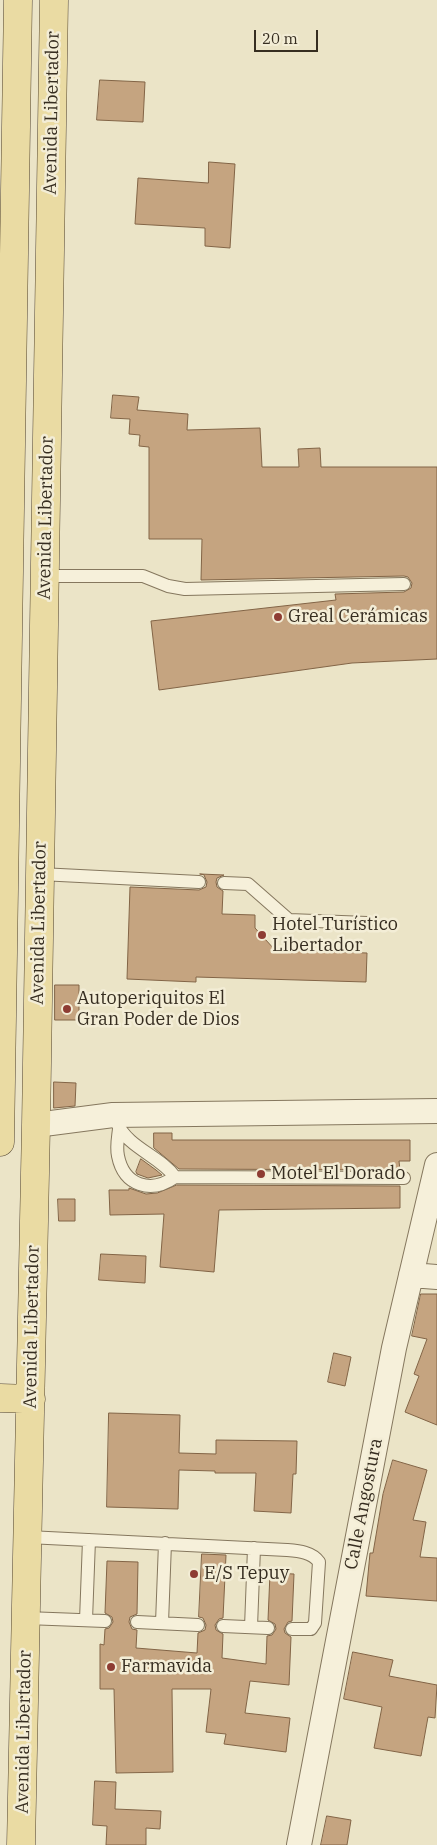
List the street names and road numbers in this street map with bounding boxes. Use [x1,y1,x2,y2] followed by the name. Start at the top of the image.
[40,31,64,195] street label: Avenida Libertador
[34,436,58,600] street label: Avenida Libertador
[27,841,51,1005] street label: Avenida Libertador
[20,1245,44,1409] street label: Avenida Libertador
[341,1436,387,1572] street label: Calle Angostura
[12,1650,36,1814] street label: Avenida Libertador

